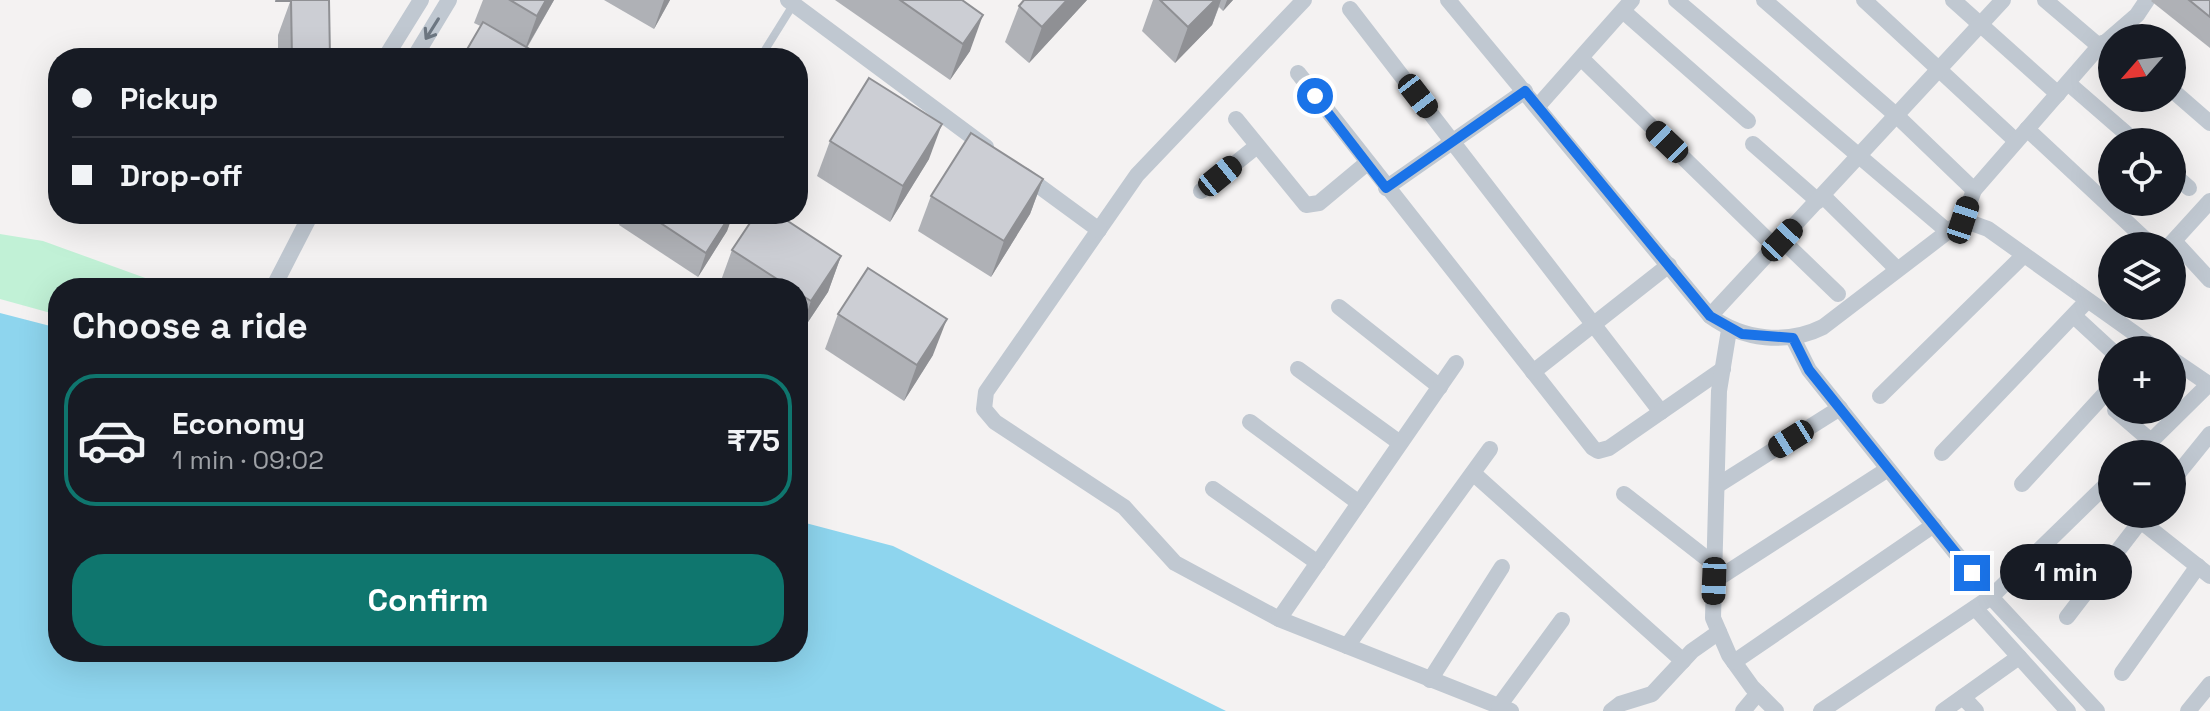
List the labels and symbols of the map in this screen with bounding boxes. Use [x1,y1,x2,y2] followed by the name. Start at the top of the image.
[423,17,439,40] one-way arrow
[2098,24,2186,112] north arrow
[1394,70,1442,122] car
[1297,78,1333,114] route start
[1641,117,1693,167] car
[1194,152,1246,200] car
[1944,193,1982,247] car
[1757,214,1807,266] car
[1764,416,1818,462] car
[2000,545,2132,601] callout: 1 min
[1954,555,1990,591] route end
[1701,557,1727,605] car

